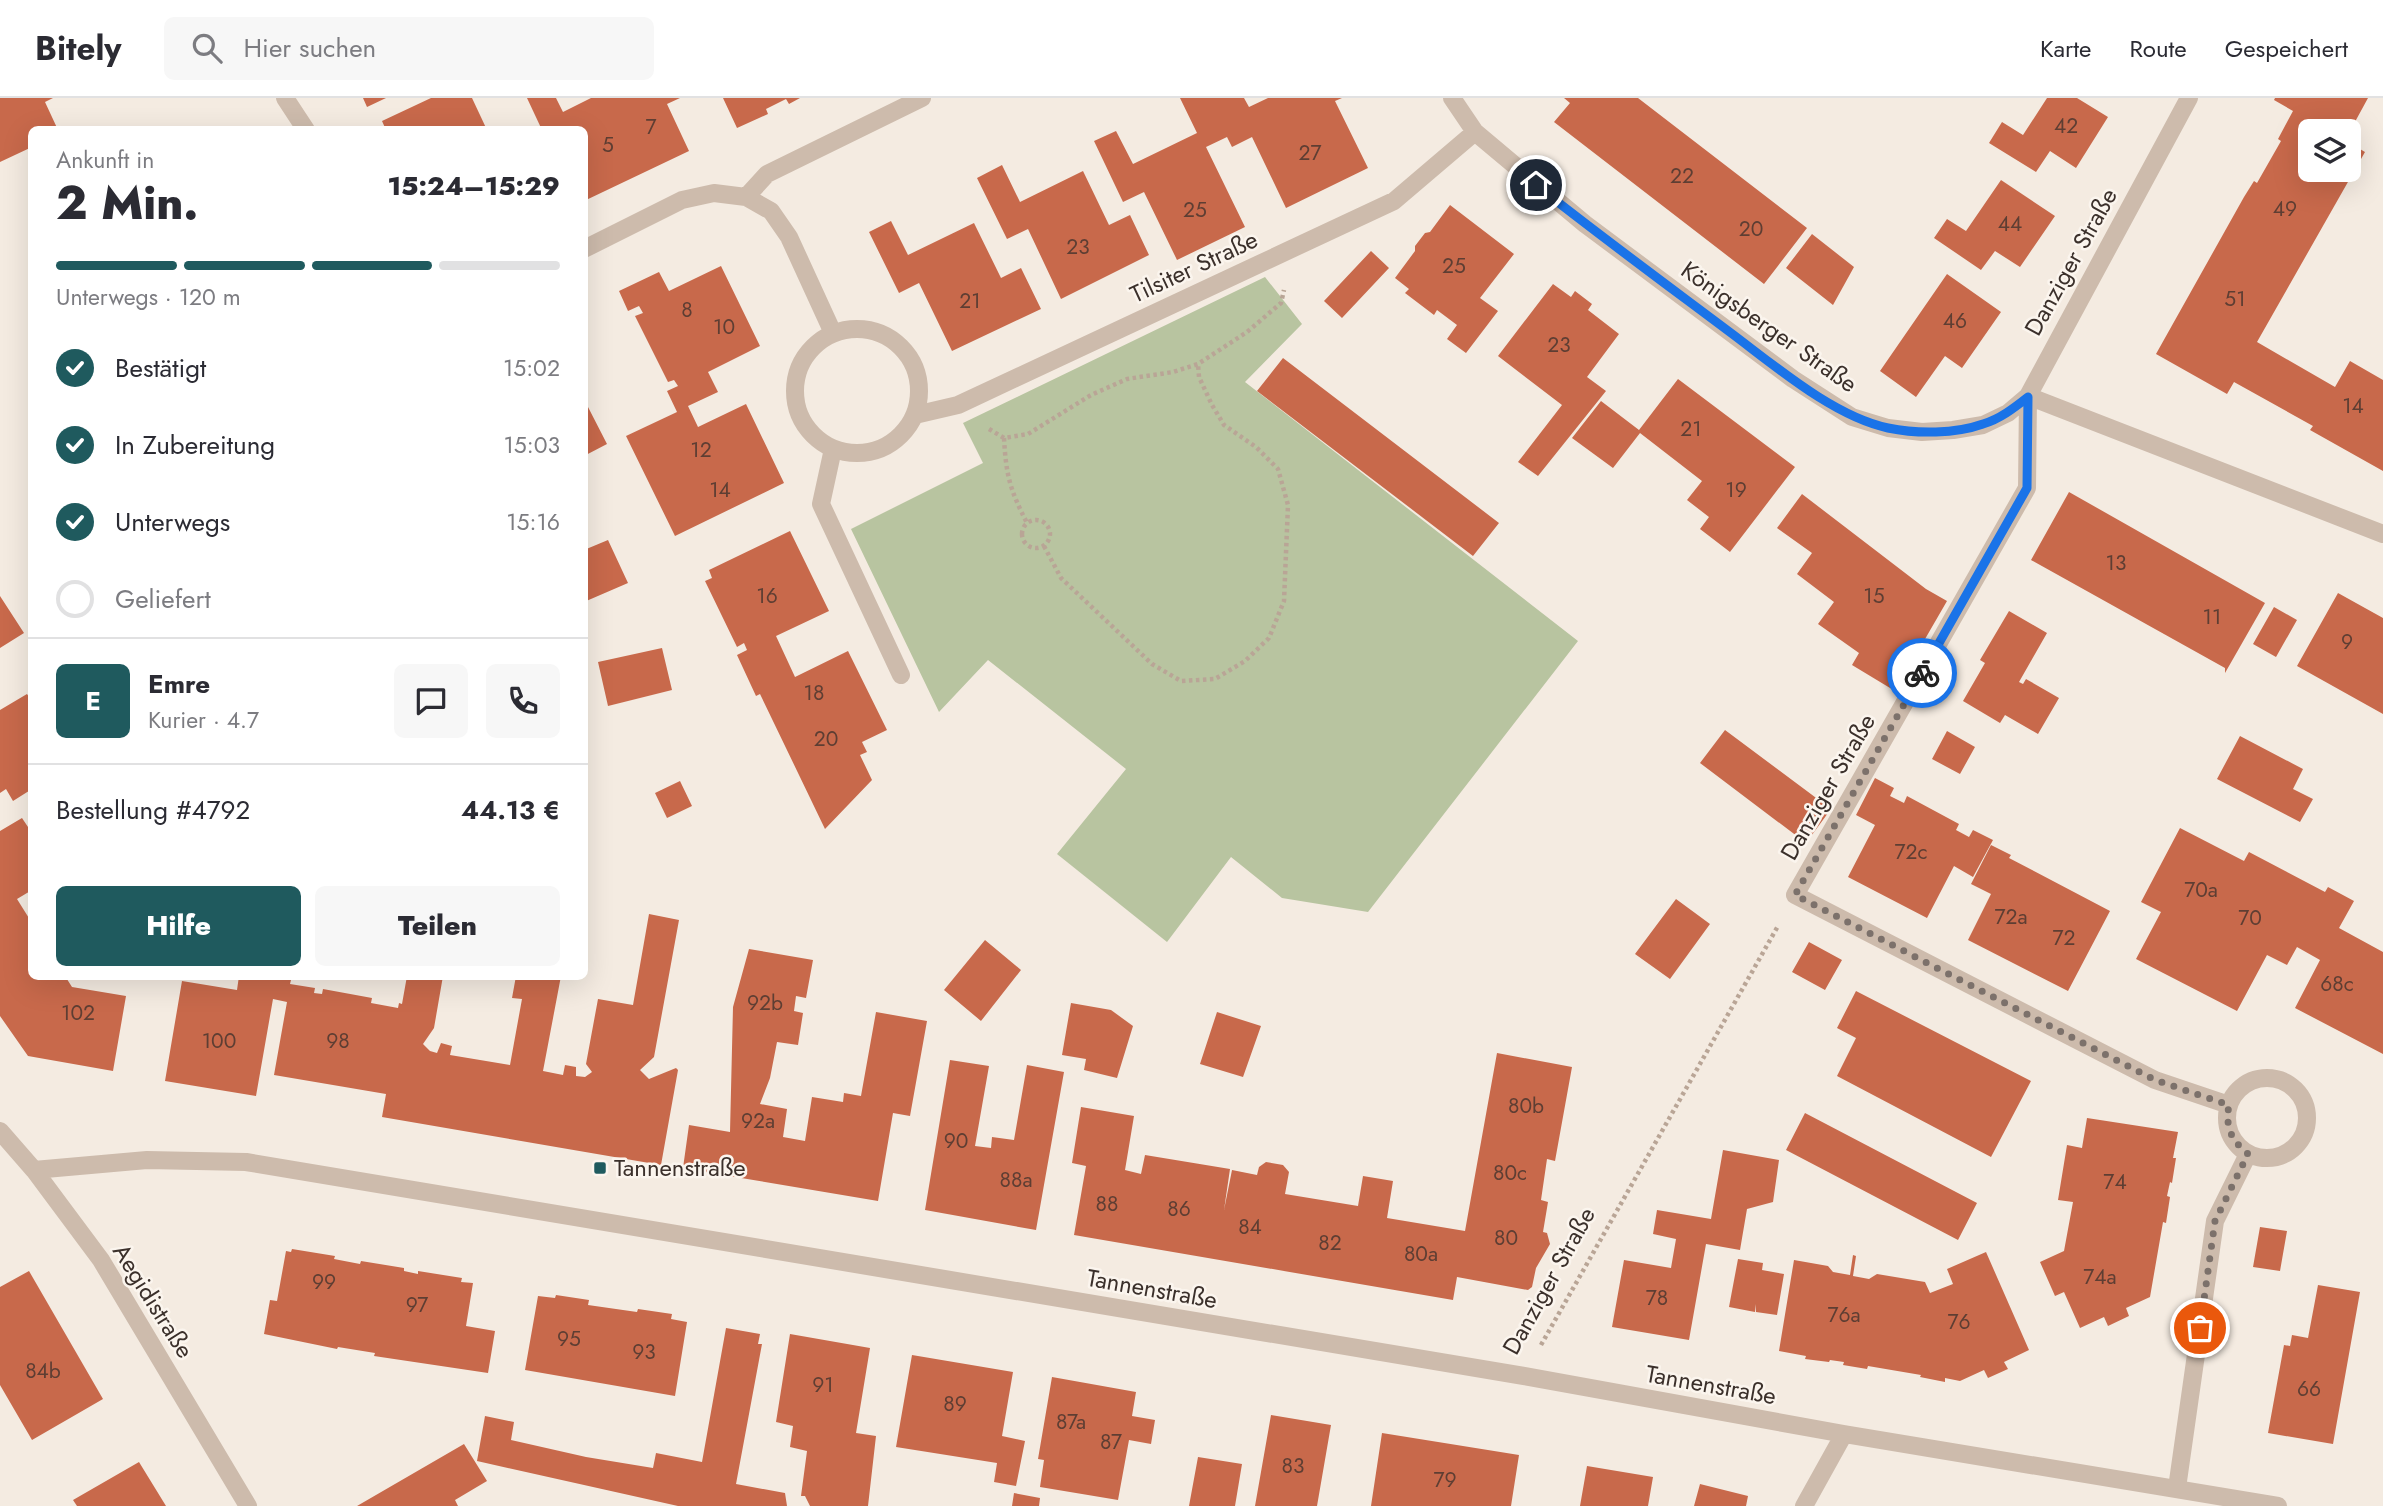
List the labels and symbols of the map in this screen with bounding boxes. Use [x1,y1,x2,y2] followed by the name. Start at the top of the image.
[2054,111,2078,141] house number: 42
[645,112,657,142] house number: 7
[602,130,614,160] house number: 5
[1299,138,1321,168] house number: 27
[1506,155,1566,215] pin
[1670,161,1694,191] house number: 22
[2016,182,2126,342] street label: Danziger Straße
[2273,194,2297,224] house number: 49
[1183,195,1207,225] house number: 25
[1998,209,2022,239] house number: 44
[1739,214,1763,244] house number: 20
[1124,222,1263,311] street label: Tilsiter Straße
[1066,232,1090,262] house number: 23
[1442,251,1466,281] house number: 25
[1674,253,1865,401] street label: Königsberger Straße
[2224,284,2246,314] house number: 51
[959,286,981,316] house number: 21
[681,295,693,325] house number: 8
[1943,306,1967,336] house number: 46
[713,312,735,342] house number: 10
[1547,330,1571,360] house number: 23
[2342,391,2364,421] house number: 14
[1680,414,1702,444] house number: 21
[690,435,712,465] house number: 12
[709,475,731,505] house number: 14
[1725,475,1747,505] house number: 19
[2106,548,2126,578] house number: 13
[756,581,778,611] house number: 16
[1863,581,1885,611] house number: 15
[2203,602,2221,632] house number: 11
[2341,627,2353,657] house number: 9
[1887,638,1957,708] courier
[804,678,824,708] house number: 18
[1771,707,1884,866] street label: Danziger Straße
[814,724,838,754] house number: 20
[1894,837,1928,867] house number: 72c
[2184,875,2218,905] house number: 70a
[1994,902,2028,932] house number: 72a
[2238,903,2262,933] house number: 70
[2053,923,2075,953] house number: 72
[2320,969,2354,999] house number: 68c
[747,988,783,1018] house number: 92b
[61,998,95,1028] house number: 102
[202,1026,236,1056] house number: 100
[326,1026,350,1056] house number: 98
[1508,1091,1544,1121] house number: 80b
[741,1106,775,1136] house number: 92a
[944,1126,968,1156] house number: 90
[614,1150,746,1185] place label: Tannenstraße
[1493,1158,1527,1188] house number: 80c
[592,1160,608,1176] marker: Tannenstraße
[999,1165,1033,1195] house number: 88a
[2103,1167,2127,1197] house number: 74
[1096,1189,1118,1219] house number: 88
[1167,1194,1191,1224] house number: 86
[1494,1201,1604,1361] street label: Danziger Straße
[1238,1212,1262,1242] house number: 84
[1494,1223,1518,1253] house number: 80
[1318,1228,1342,1258] house number: 82
[104,1237,202,1365] street label: Aegidistraße
[1404,1239,1438,1269] house number: 80a
[1084,1260,1220,1317] street label: Tannenstraße
[2083,1262,2117,1292] house number: 74a
[312,1267,336,1297] house number: 99
[1646,1283,1668,1313] house number: 78
[406,1290,428,1320] house number: 97
[2170,1298,2230,1358] pin
[1827,1300,1861,1330] house number: 76a
[1947,1307,1971,1337] house number: 76
[557,1324,581,1354] house number: 95
[632,1337,656,1367] house number: 93
[25,1356,61,1386] house number: 84b
[1643,1356,1779,1413] street label: Tannenstraße
[812,1370,834,1400] house number: 91
[2297,1374,2321,1404] house number: 66
[943,1389,967,1419] house number: 89
[1056,1407,1086,1437] house number: 87a
[1100,1427,1122,1457] house number: 87
[1282,1451,1304,1481] house number: 83
[1433,1465,1457,1495] house number: 79

